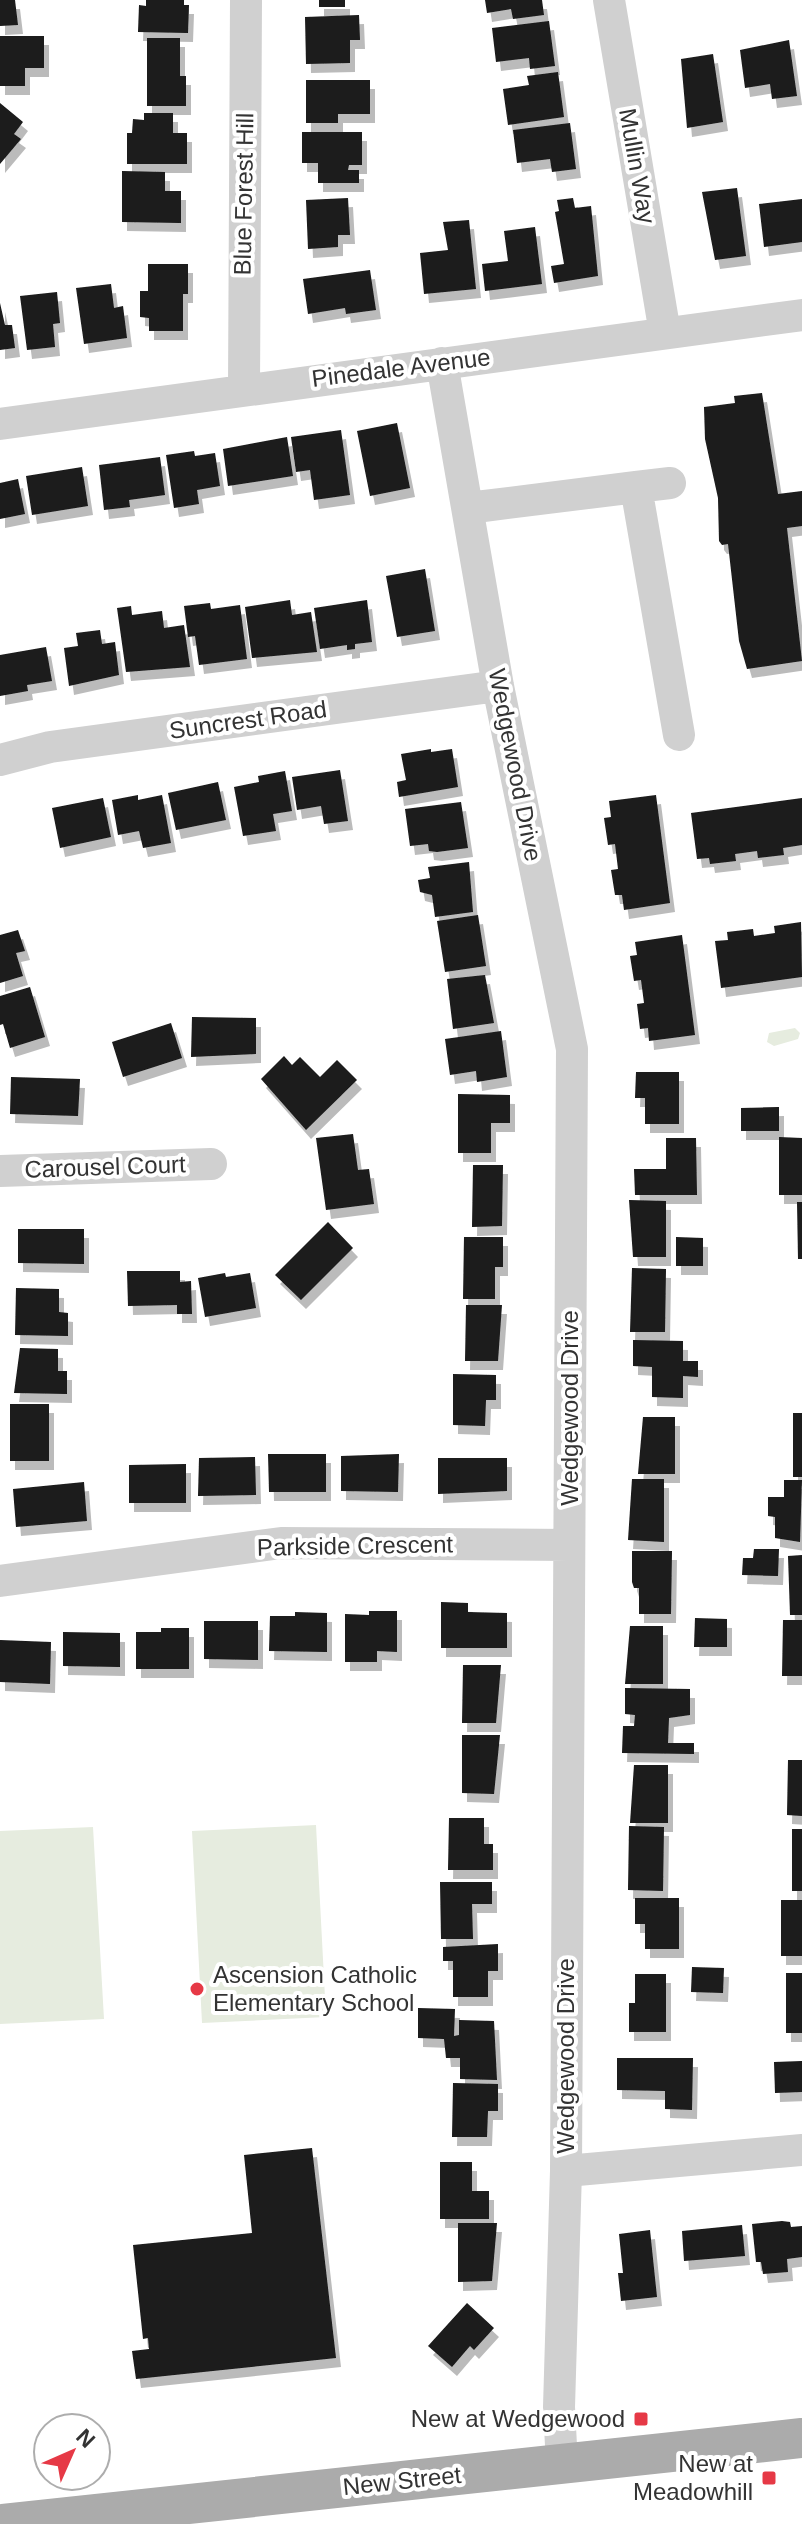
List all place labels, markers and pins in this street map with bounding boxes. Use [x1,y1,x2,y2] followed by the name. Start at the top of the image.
[213,1961,417,2016] place label: Ascension Catholic Elementary School
[188,1980,206,1998] marker: Ascension Catholic Elementary School
[411,2405,625,2432] place label: New at Wedgewood
[632,2410,650,2428] marker: New at Wedgewood
[633,2450,753,2505] place label: New at Meadowhill
[760,2469,778,2487] marker: New at Meadowhill

